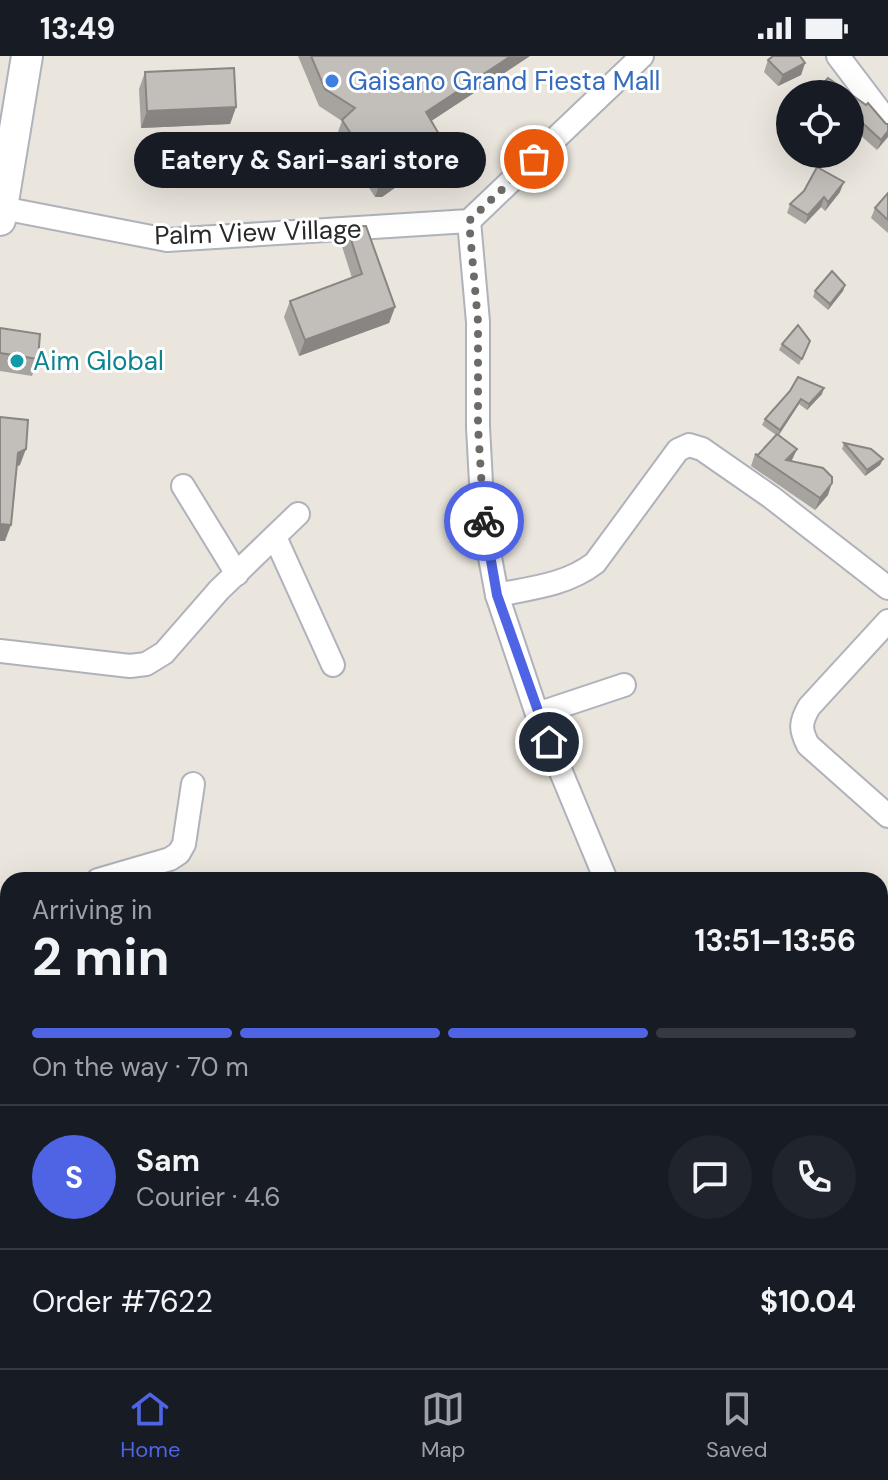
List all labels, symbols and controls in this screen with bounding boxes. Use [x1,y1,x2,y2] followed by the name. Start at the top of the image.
[40,9,115,48] text: 13:49
[348,64,660,98] place label: Gaisano Grand Fiesta Mall
[323,72,341,90] marker: Gaisano Grand Fiesta Mall
[776,80,864,168] map controls
[776,80,864,168] button: locate
[500,125,568,193] pin
[134,131,486,187] callout: Eatery & Sari-sari store
[512,137,556,181] icon: bag
[161,143,459,177] text: Eatery & Sari-sari store
[154,211,362,253] street label: Palm View Village
[33,344,164,378] place label: Aim Global
[8,352,26,370] marker: Aim Global
[444,481,524,561] courier
[462,499,506,543] icon: bike
[515,708,583,776] pin
[527,720,571,764] icon: home
[32,893,152,927] text: Arriving in
[695,921,856,960] text: 13:51–13:56
[32,923,170,991] text: 2 min
[32,1050,249,1084] text: On the way · 70 m
[668,1135,752,1219] button: chat
[772,1135,856,1219] button: phone
[136,1141,200,1180] text: Sam
[65,1158,83,1197] text: S
[136,1180,281,1214] text: Courier · 4.6
[32,1282,213,1321] text: Order #7622
[760,1282,856,1321] text: $10.04
[120,1387,180,1464] tab: Home
[421,1387,465,1464] tab: Map
[706,1387,768,1464] tab: Saved

